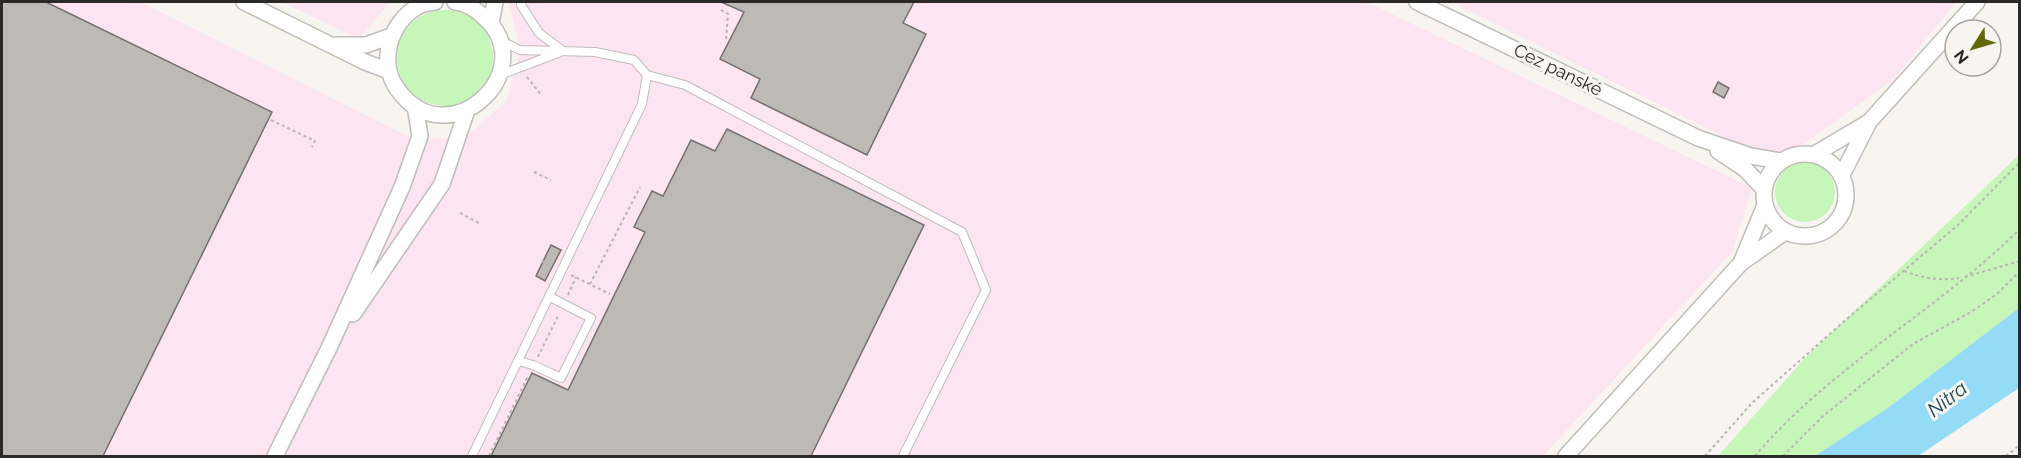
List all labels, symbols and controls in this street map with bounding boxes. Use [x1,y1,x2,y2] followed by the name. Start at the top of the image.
[1943,18,2003,78] north arrow
[1510,39,1606,100] street label: Cez panské
[1950,46,1973,67] text: N
[1922,376,1972,422] water label: Nitra

